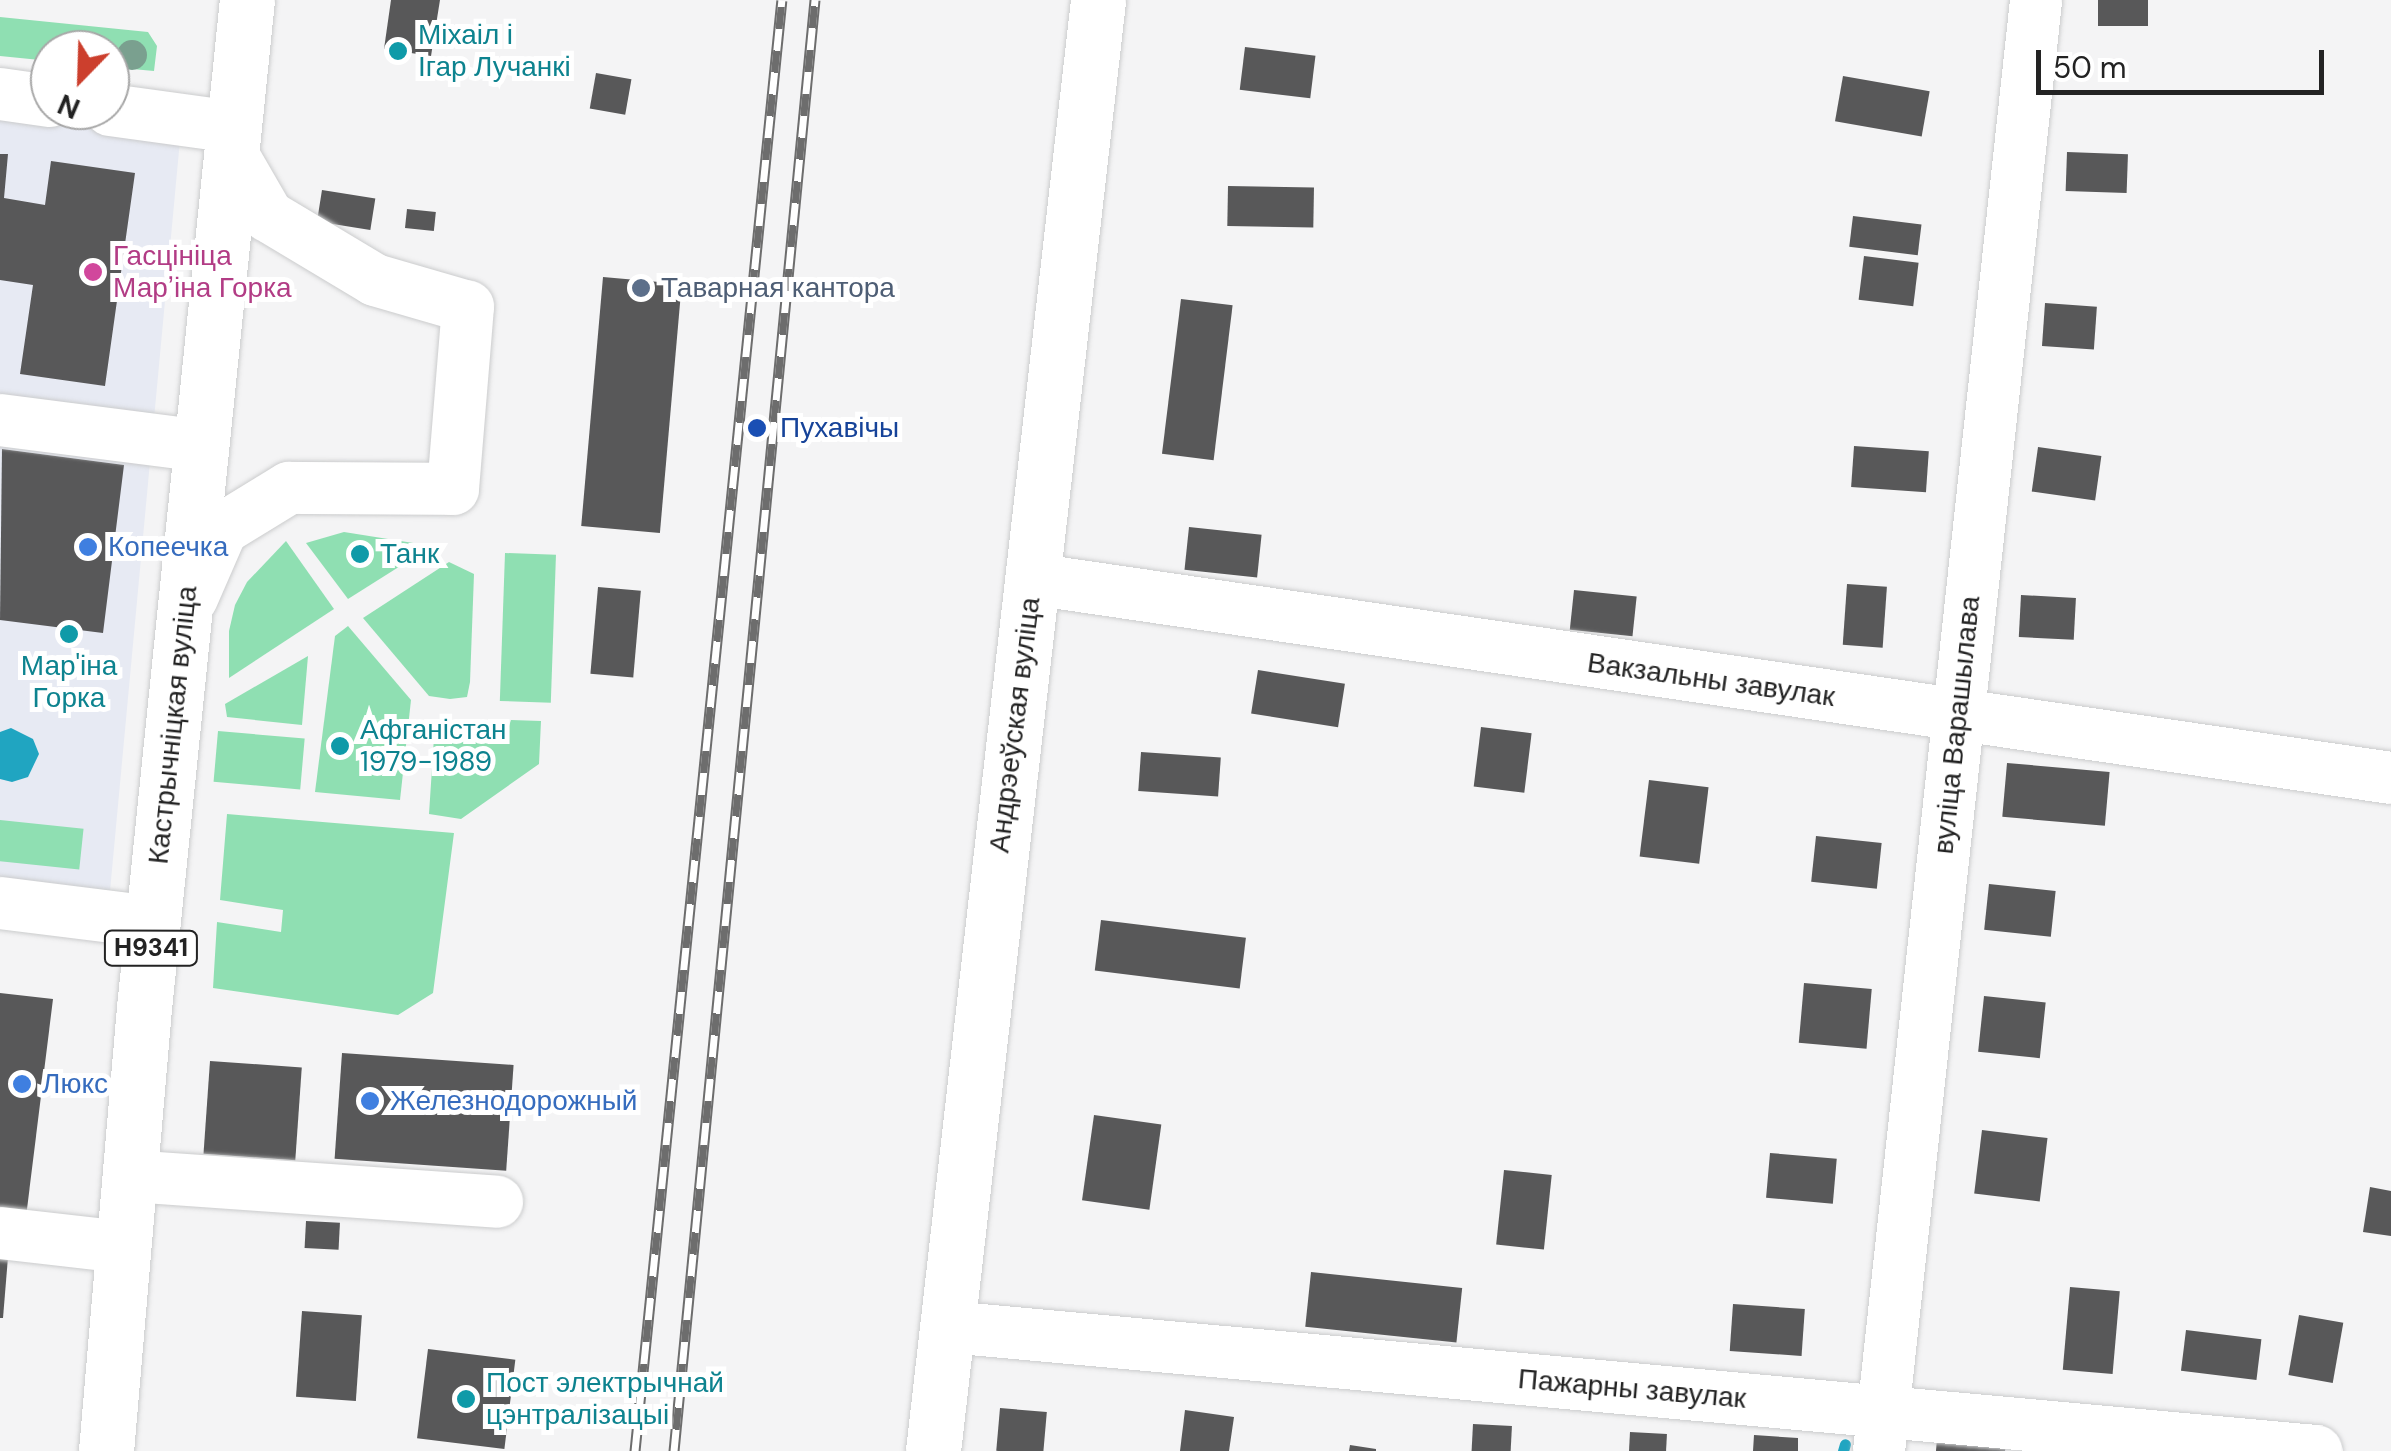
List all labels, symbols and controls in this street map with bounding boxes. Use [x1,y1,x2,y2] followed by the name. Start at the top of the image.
[418,18,571,84] place label: Міхаіл і Ігар Лучанкі
[30,30,130,130] north arrow
[2041,30,2328,92] scale bar
[387,40,409,62] marker: Міхаіл і Ігар Лучанкі
[2053,48,2127,87] text: 50 m
[52,85,85,127] text: N
[113,239,292,305] place label: Гасцініца Марʼіна Горка
[82,261,104,283] marker: Гасцініца Марʼіна Горка
[661,271,895,305] place label: Таварная кантора
[630,277,652,299] marker: Таварная кантора
[780,411,899,445] place label: Пухавічы
[744,415,770,441] marker: Пухавічы
[108,530,228,564] place label: Копеечка
[77,536,99,558] marker: Копеечка
[380,537,439,571] place label: Танк
[349,543,371,565] marker: Танк
[142,584,204,866] street label: Кастрычніцкая вуліца
[1927,594,1987,856] street label: вуліца Варашылава
[983,595,1047,855] street label: Андрэеўская вуліца
[58,623,80,645] marker: Мар'іна Горка
[1585,646,1837,714] street label: Вакзальны завулак
[21,649,117,715] place label: Мар'іна Горка
[360,713,506,779] place label: Афганістан 1979-1989
[329,735,351,757] marker: Афганістан 1979-1989
[104,928,198,968] road number: Н9341
[42,1067,108,1101] place label: Люкс
[11,1073,33,1095] marker: Люкс
[390,1084,637,1118] place label: Железнодорожный
[359,1090,381,1112] marker: Железнодорожный
[1517,1362,1747,1416] street label: Пажарны завулак
[486,1366,724,1432] place label: Пост электрычнай цэнтралізацыі
[455,1388,477,1410] marker: Пост электрычнай цэнтралізацыі

